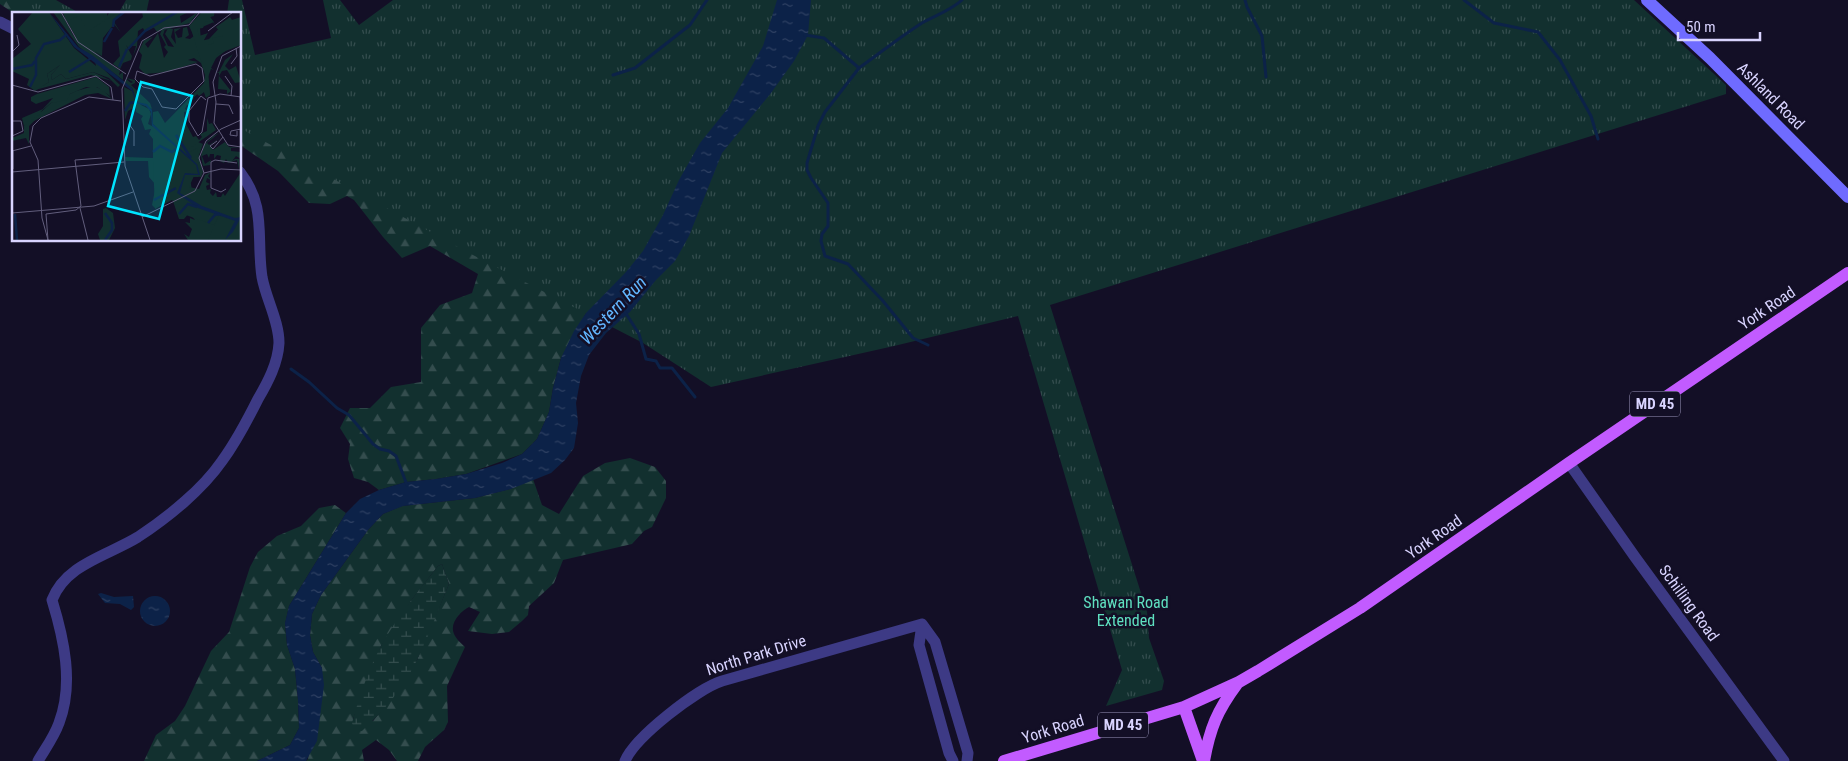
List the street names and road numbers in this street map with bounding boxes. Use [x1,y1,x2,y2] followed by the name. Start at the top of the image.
[1733,58,1809,134] street label: Ashland Road
[1735,282,1799,334] street label: York Road
[1630,392,1680,416] road number: MD 45
[1402,511,1466,563] street label: York Road
[1655,561,1723,645] street label: Schilling Road
[704,631,808,679] street label: North Park Drive
[1020,711,1086,747] street label: York Road
[1098,712,1148,738] road number: MD 45

